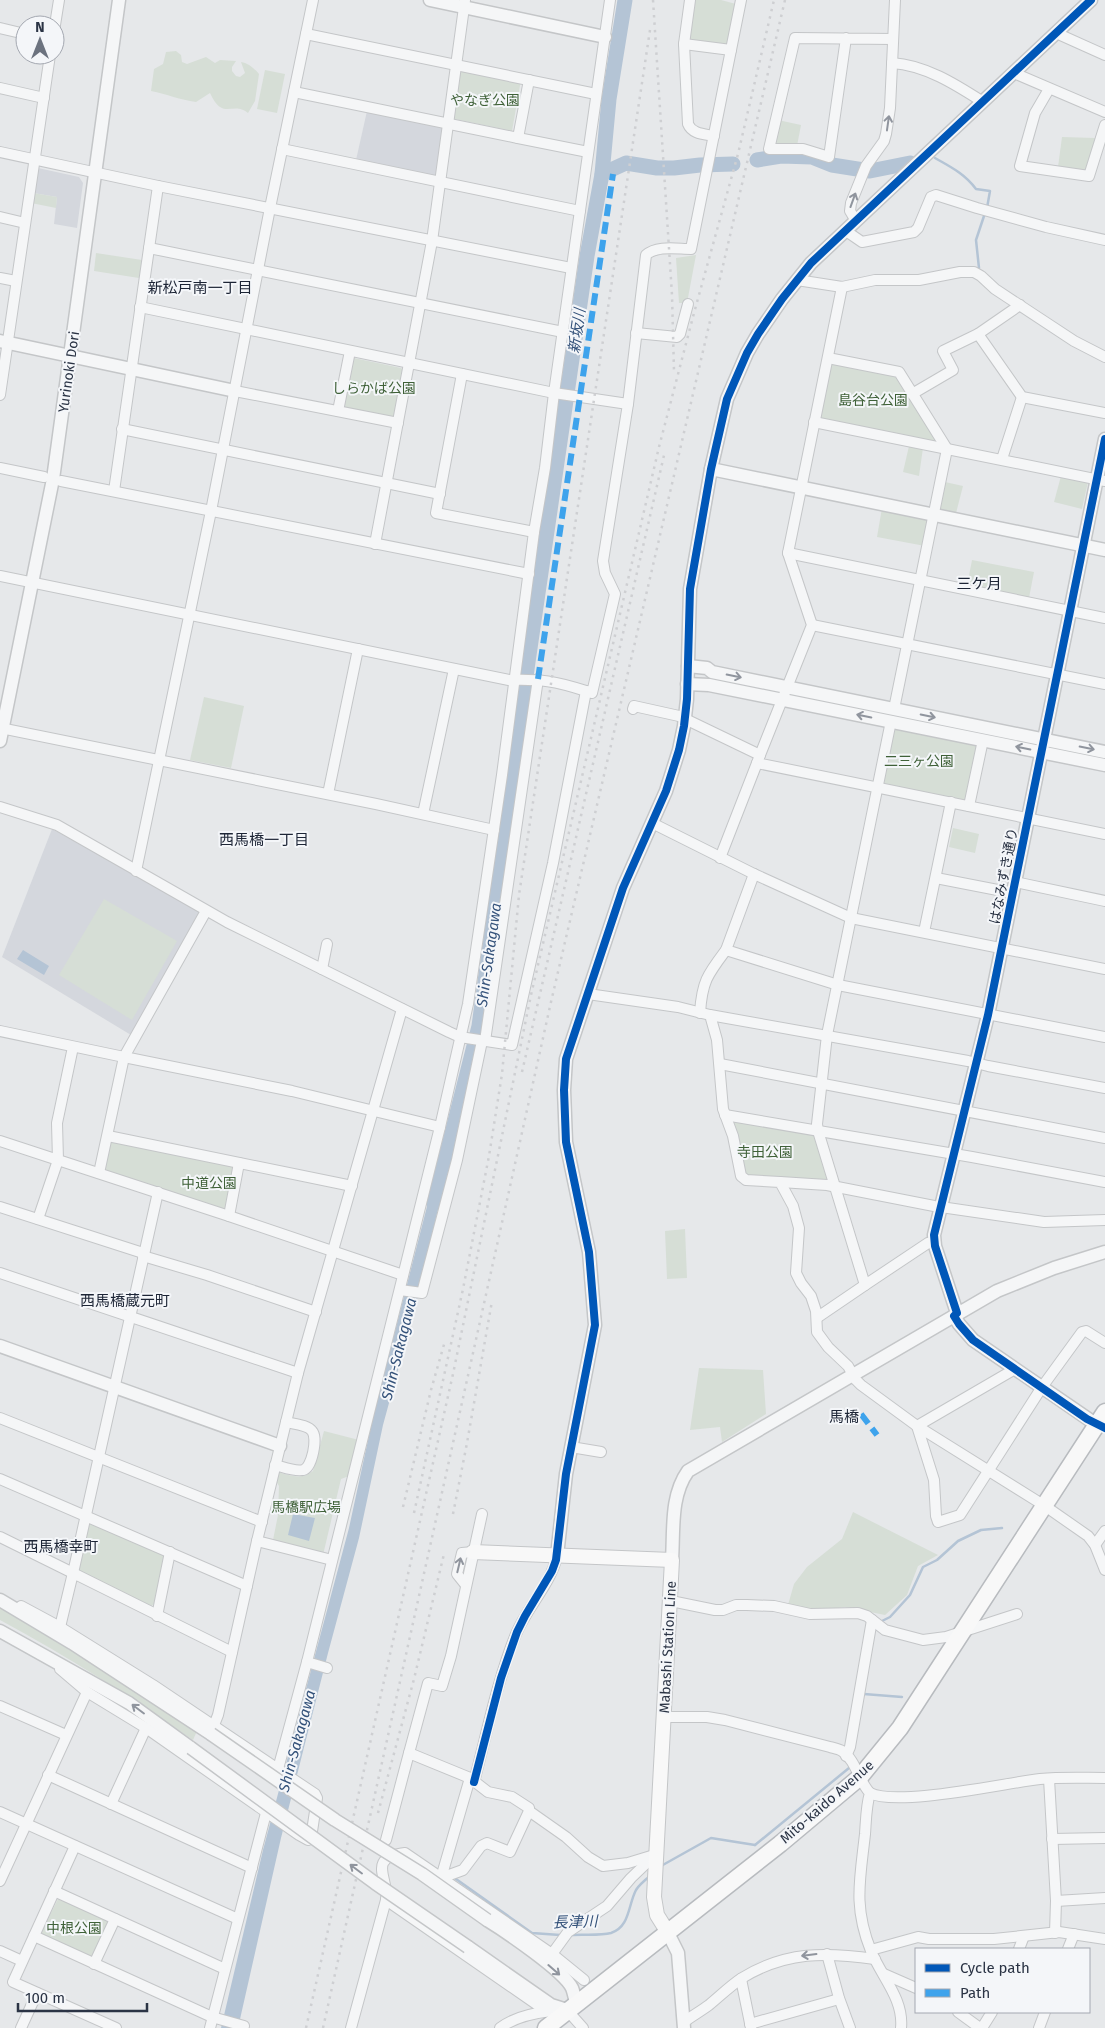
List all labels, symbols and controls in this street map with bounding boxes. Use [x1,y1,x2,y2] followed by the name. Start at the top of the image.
[15,15,65,65] north arrow
[35,19,45,36] text: N
[450,92,520,109] park label: やなぎ公園
[883,116,893,132] one-way arrow
[849,193,858,208] one-way arrow
[147,279,253,297] district label: 新松戸南一丁目
[565,305,589,355] water label: 新坂川
[55,330,83,414] street label: Yurinoki Dori
[332,380,416,397] park label: しらかば公園
[838,392,908,409] park label: 島谷台公園
[956,575,1002,593] district label: 三ケ月
[726,672,742,682] one-way arrow
[856,711,872,720] one-way arrow
[920,711,936,721] one-way arrow
[1015,743,1031,752] one-way arrow
[1079,744,1095,753] one-way arrow
[884,753,954,770] park label: 二三ヶ公園
[986,826,1022,926] street label: はなみずき通り
[219,831,309,849] district label: 西馬橋一丁目
[473,902,505,1009] water label: Shin-Sakagawa
[737,1144,793,1161] park label: 寺田公園
[181,1175,237,1192] park label: 中道公園
[80,1292,170,1310] district label: 西馬橋蔵元町
[377,1296,420,1403] water label: Shin-Sakagawa
[829,1408,859,1426] district label: 馬橋
[271,1499,341,1516] park label: 馬橋駅広場
[23,1538,99,1556] district label: 西馬橋幸町
[455,1557,464,1573] one-way arrow
[656,1580,680,1714] street label: Mabashi Station Line
[274,1688,319,1795] water label: Shin-Sakagawa
[131,1704,145,1714] one-way arrow
[777,1757,877,1847] street label: Mito-kaido Avenue
[349,1864,363,1874] one-way arrow
[552,1912,600,1932] water label: 長津川
[46,1920,102,1937] park label: 中根公園
[915,1948,1090,2013] legend
[801,1951,817,1961] one-way arrow
[960,1959,1030,1977] text: Cycle path
[548,1964,561,1975] one-way arrow
[18,1980,146,2012] scale bar
[960,1984,990,2002] text: Path
[25,1989,65,2007] text: 100 m

